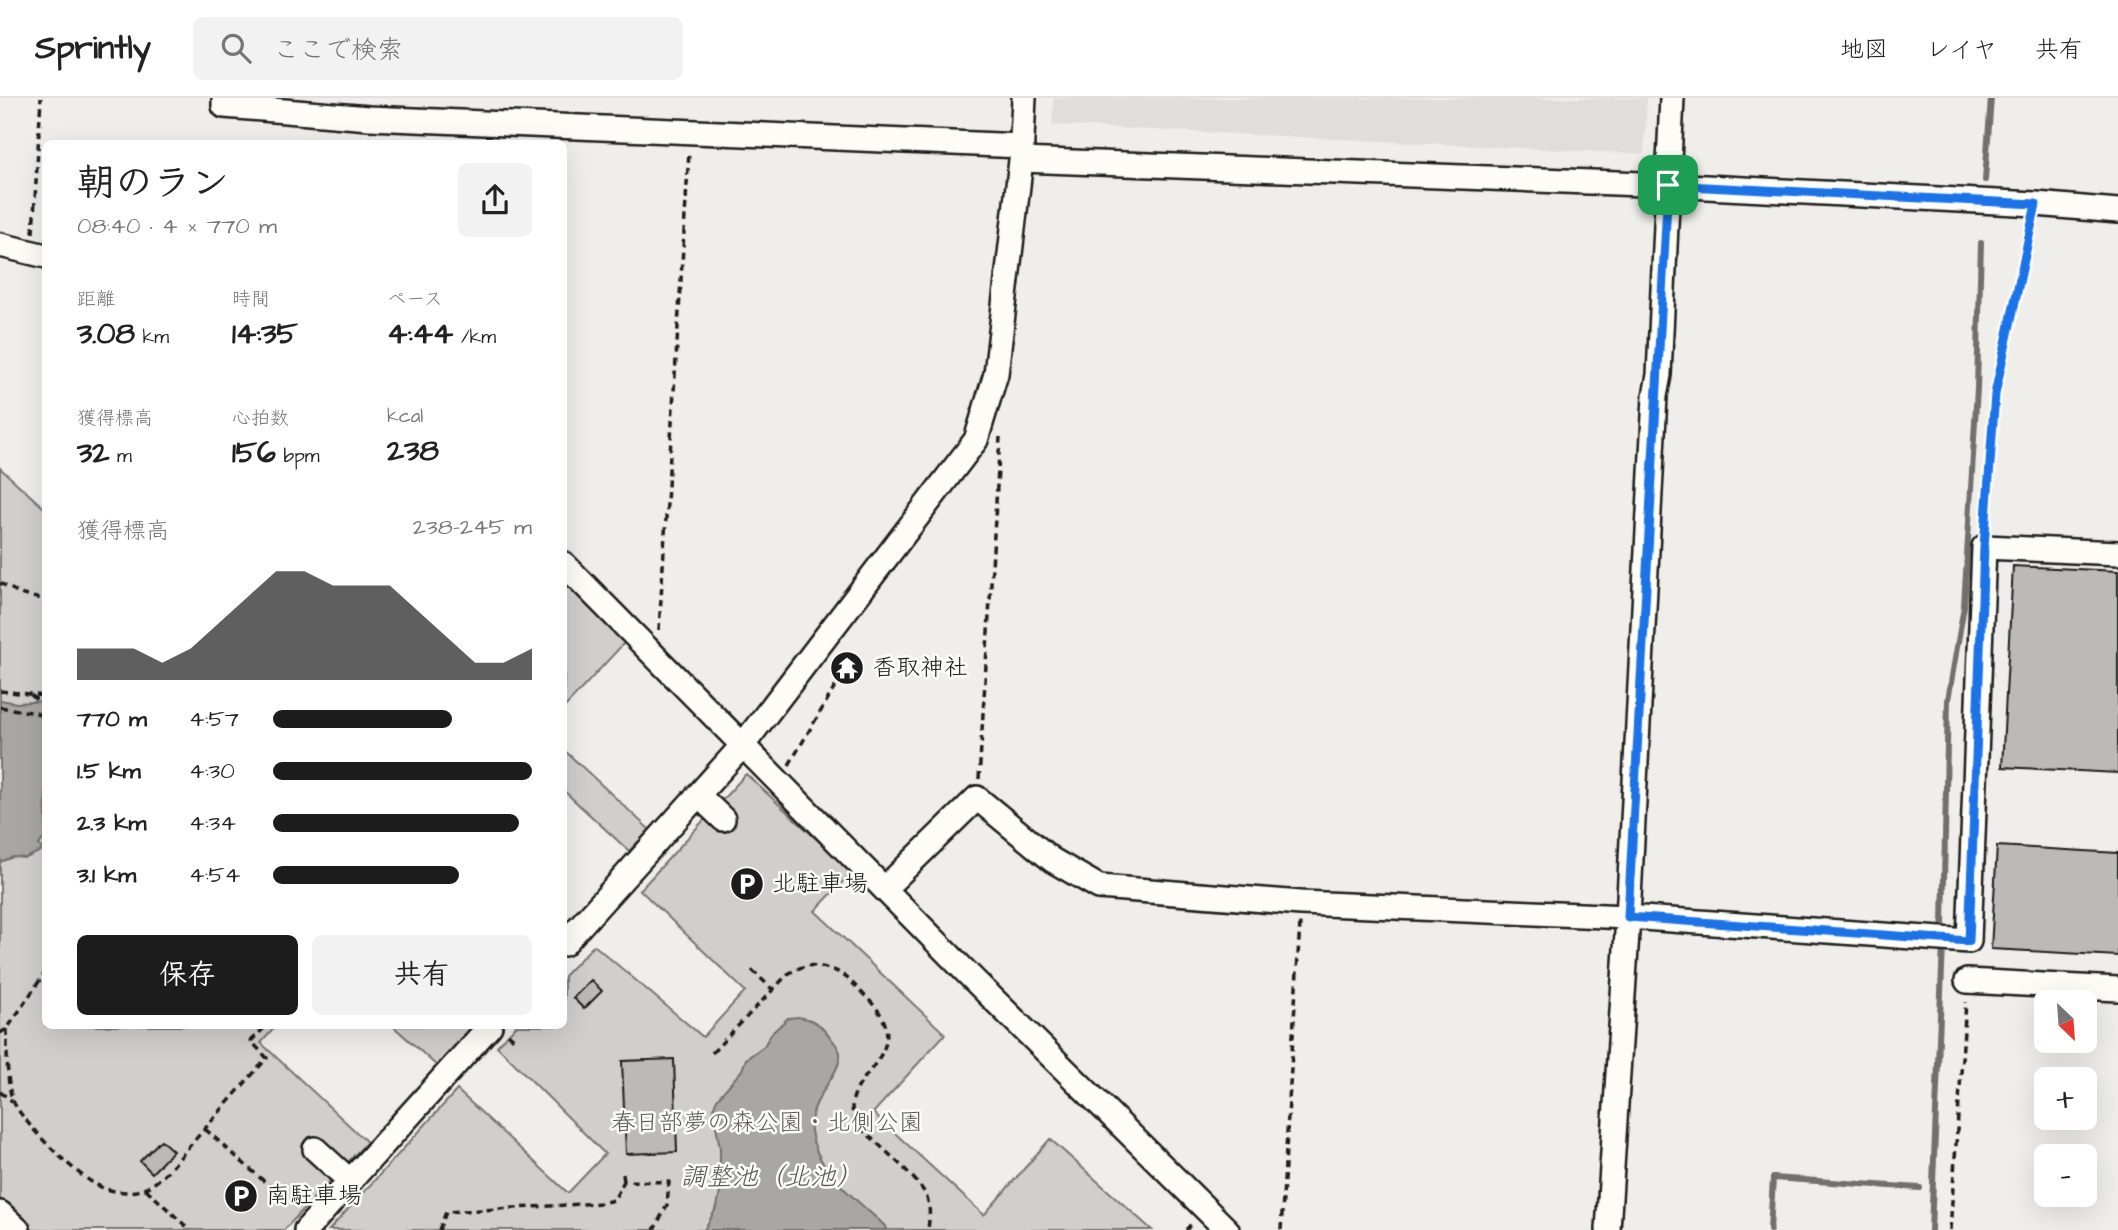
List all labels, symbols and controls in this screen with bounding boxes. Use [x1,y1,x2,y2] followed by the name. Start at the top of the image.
[193,17,683,80] search box
[35,25,151,71] text: Sprintly
[217,29,255,67] icon: search
[273,32,403,68] text: ここで検索
[1840,33,1888,67] text: 地図
[1926,33,1997,67] text: レイヤ
[2035,33,2083,67] text: 共有
[1638,155,1698,215] pin
[77,158,229,210] text: 朝のラン
[458,163,532,237] button: share
[1649,166,1687,204] icon: arrive
[77,210,277,242] text: 08:40 · 4 × 770 m
[77,286,115,313] text: 距離
[232,286,270,313] text: 時間
[387,286,443,313] text: ペース
[77,313,135,355] text: 3.08
[232,313,298,355] text: 14:35
[387,313,453,355] text: 4:44
[135,324,169,351] text: km
[453,324,496,351] text: /km
[387,403,423,430] text: kcal
[77,405,153,432] text: 獲得標高
[232,405,289,432] text: 心拍数
[387,430,439,472] text: 238
[77,432,109,474] text: 32
[232,432,276,474] text: 156
[109,443,132,470] text: m
[276,443,320,470] text: bpm
[413,511,532,543] text: 238–245 m
[77,515,169,547] text: 獲得標高
[828,649,866,687] temple icon: 香取神社
[872,651,968,685] place label: 香取神社
[77,703,147,735] text: 770 m
[189,703,239,735] text: 4:57
[77,755,141,787] text: 1.5 km
[189,755,235,787] text: 4:30
[77,807,146,839] text: 2.3 km
[189,807,236,839] text: 4:34
[77,859,136,891] text: 3.1 km
[189,859,240,891] text: 4:54
[728,865,766,903] parking icon: 北駐車場
[772,867,868,901] place label: 北駐車場
[77,935,298,1015] button: 保存
[312,935,532,1015] button: 共有
[2034,990,2096,1054] north arrow
[2034,990,2097,1207] map controls
[2034,1067,2097,1130] button: +
[611,1106,923,1140] park label: 春日部夢の森公園・北側公園
[2034,1144,2097,1207] button: −
[680,1159,862,1195] water label: 調整池（北池）
[222,1177,260,1215] parking icon: 南駐車場
[266,1179,362,1213] place label: 南駐車場

